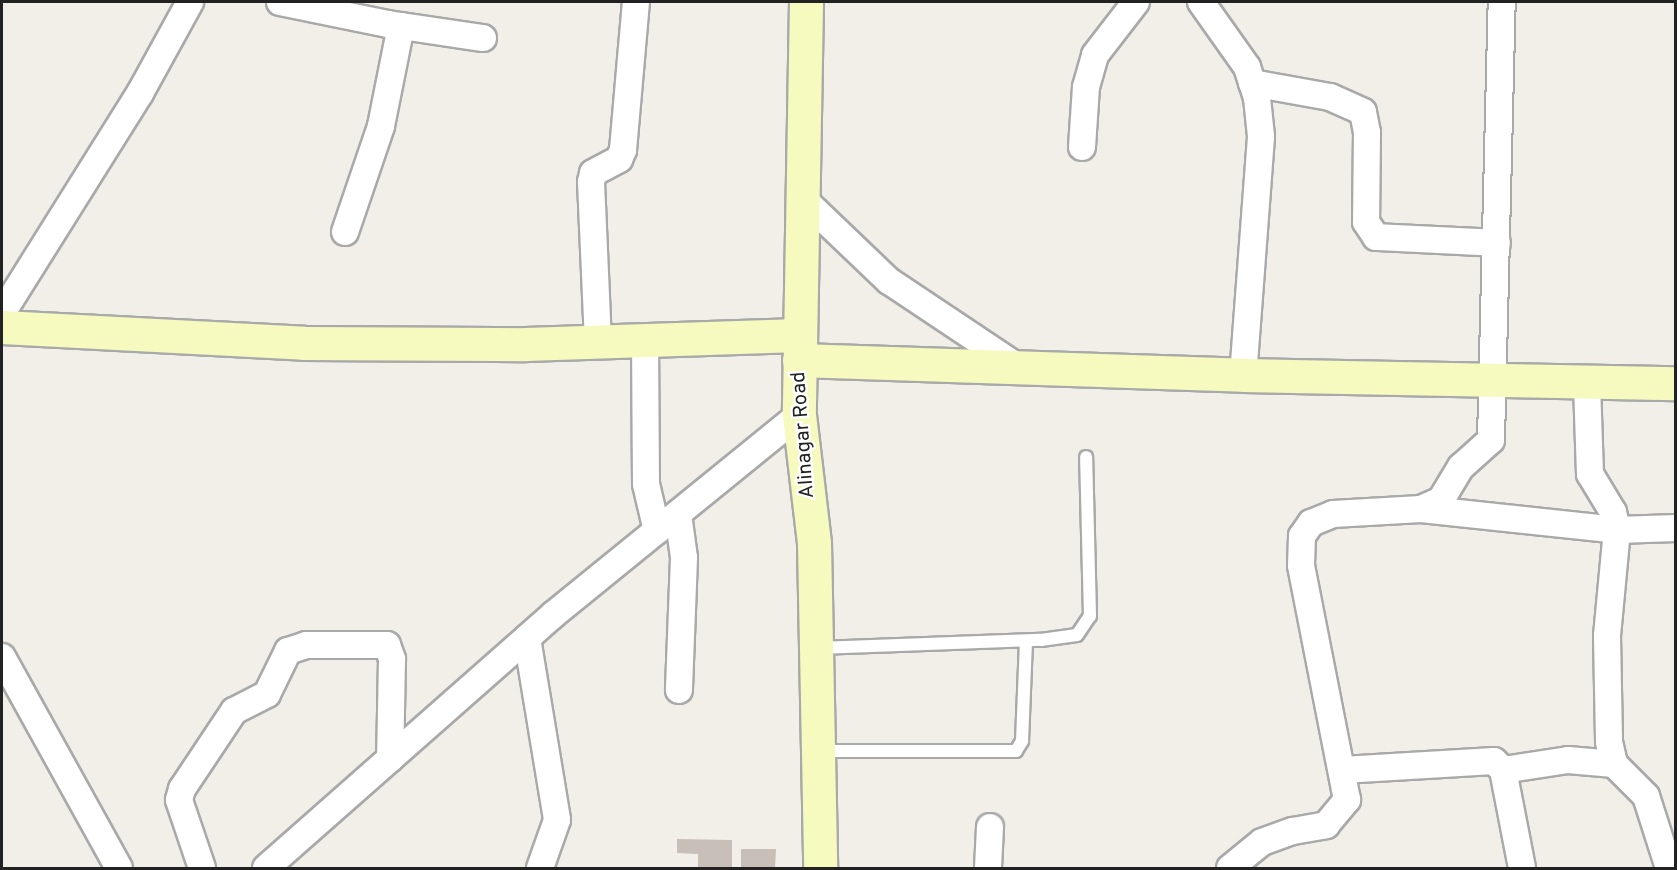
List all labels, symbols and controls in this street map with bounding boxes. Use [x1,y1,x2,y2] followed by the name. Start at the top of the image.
[788,371,820,499] street label: Alinagar Road

